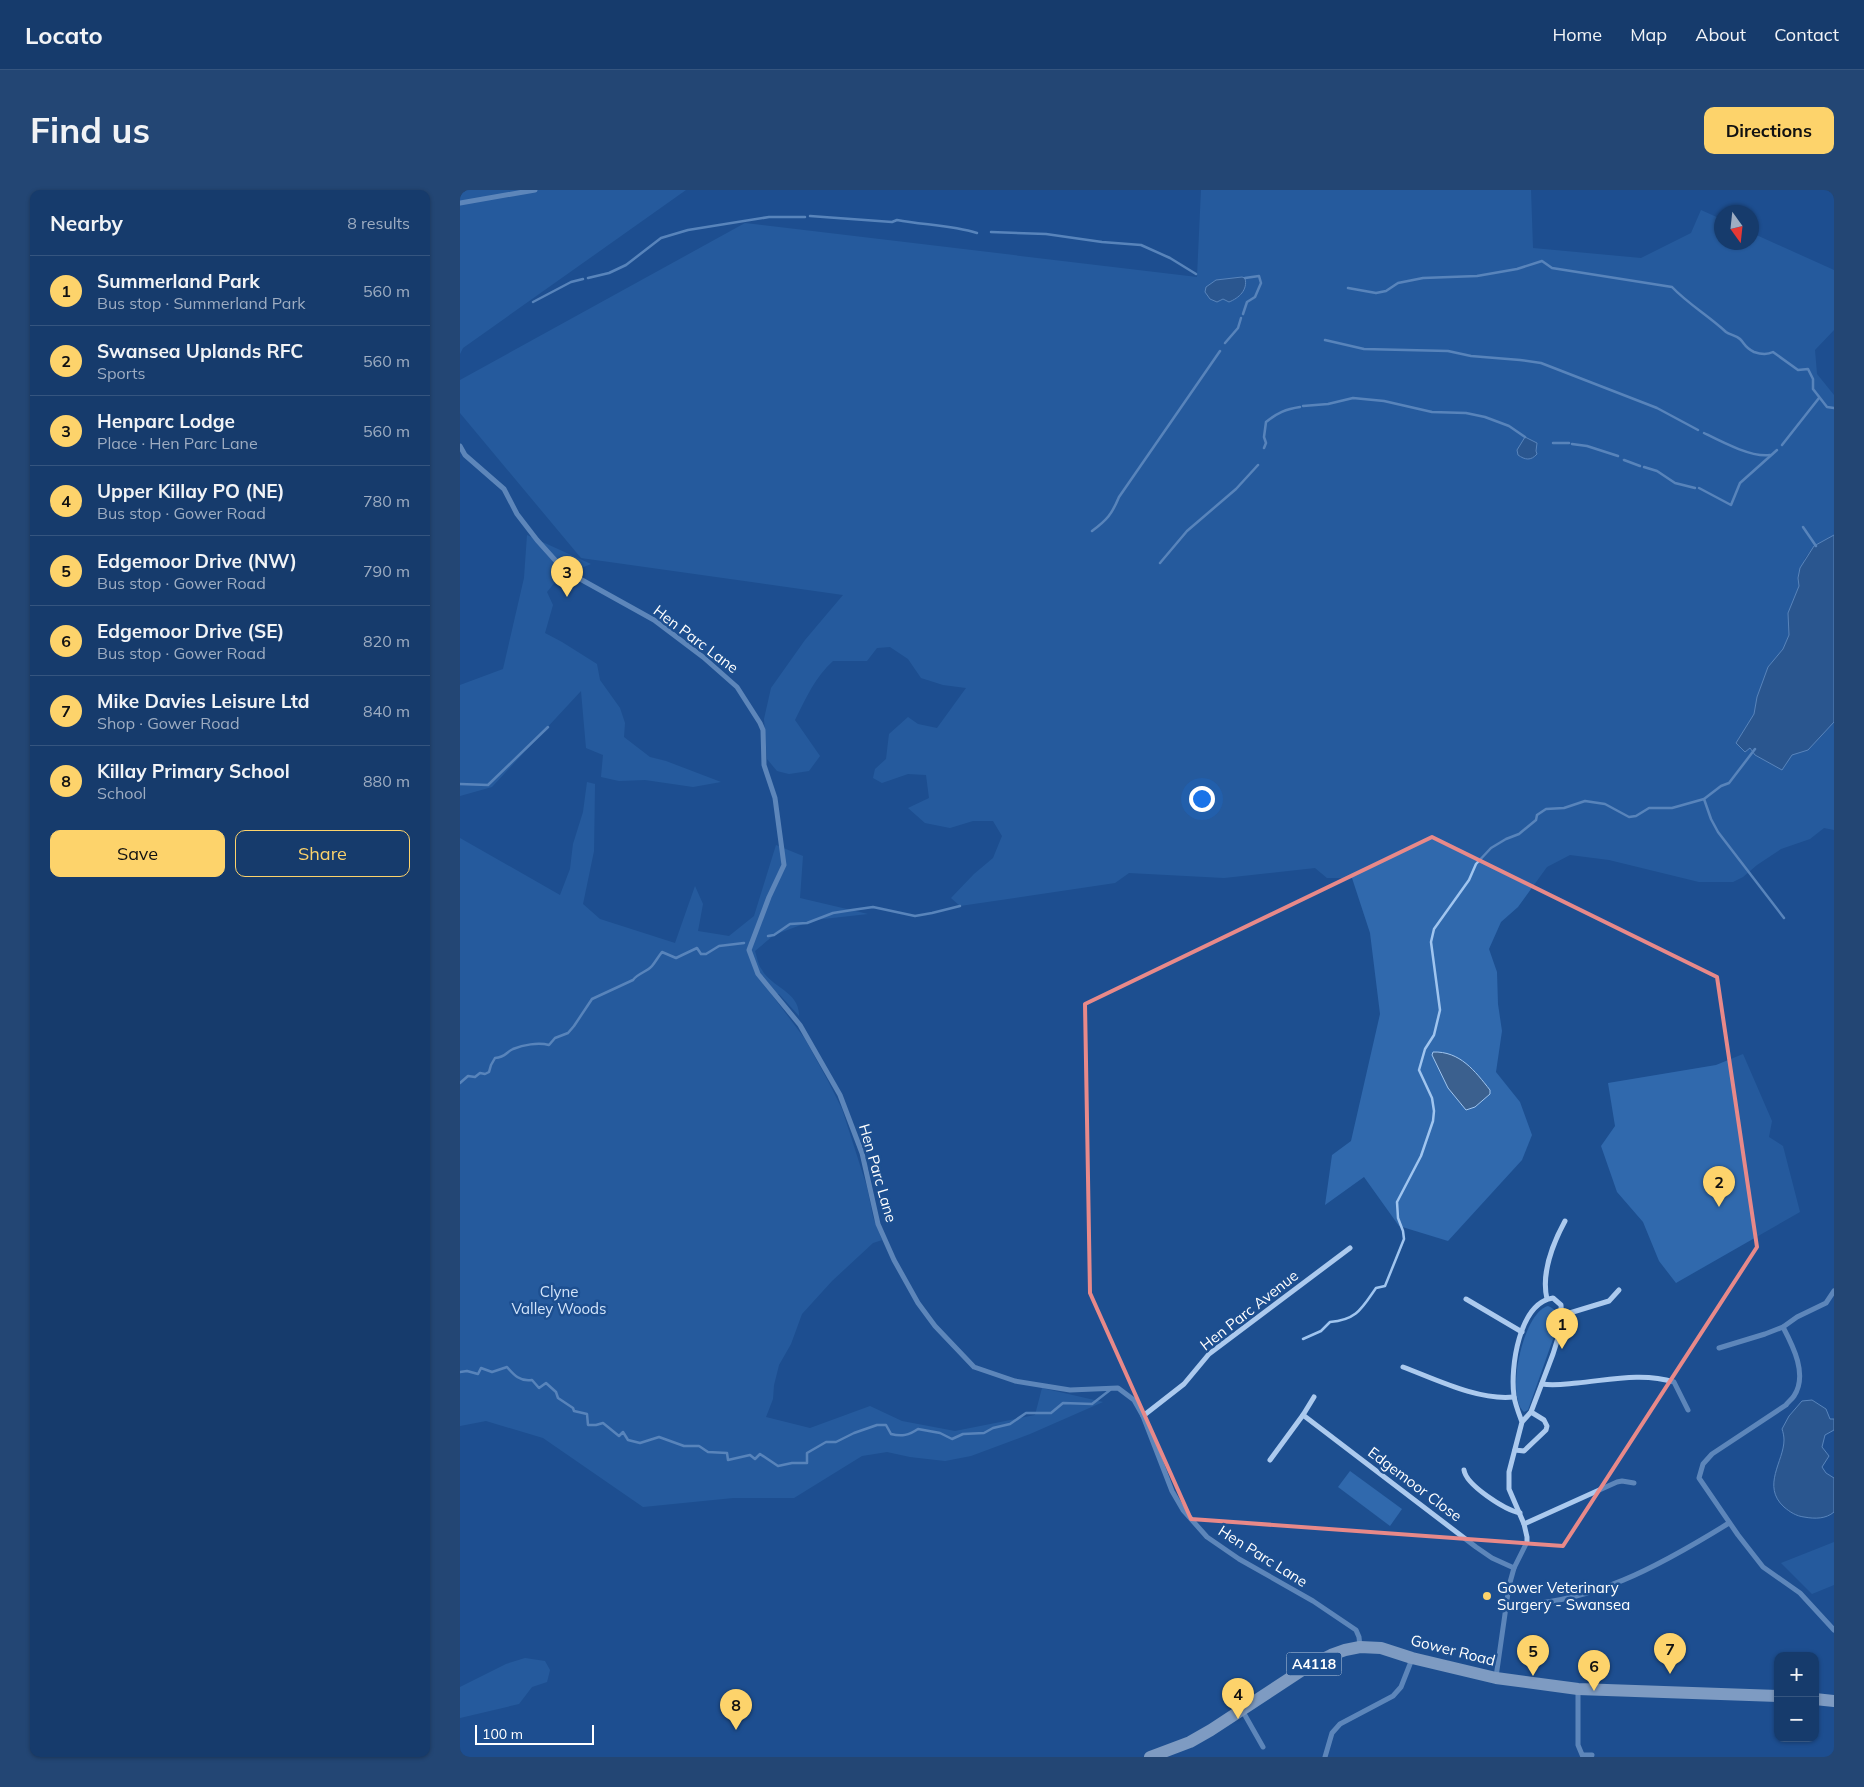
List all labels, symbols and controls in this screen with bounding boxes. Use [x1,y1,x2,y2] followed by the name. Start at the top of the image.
[25,20,103,50] text: Locato
[1552,23,1602,46] text: Home
[1630,23,1667,46] text: Map
[1695,23,1746,46] text: About
[1774,23,1839,46] text: Contact
[1704,107,1834,154] button: Directions
[30,108,150,152] text: Find us
[1714,205,1759,250] north arrow
[50,210,123,236] text: Nearby
[347,213,410,233] text: 8 results
[97,269,260,293] text: Summerland Park
[61,281,71,301] text: 1
[363,281,410,301] text: 560 m
[97,293,305,313] text: Bus stop · Summerland Park
[97,339,303,363] text: Swansea Uplands RFC
[61,351,71,371] text: 2
[363,351,410,371] text: 560 m
[97,363,145,383] text: Sports
[97,409,235,433] text: Henparc Lodge
[61,421,71,441] text: 3
[363,421,410,441] text: 560 m
[97,433,258,453] text: Place · Hen Parc Lane
[97,479,284,503] text: Upper Killay PO (NE)
[61,491,71,511] text: 4
[363,491,410,511] text: 780 m
[97,503,266,523] text: Bus stop · Gower Road
[97,549,297,573] text: Edgemoor Drive (NW)
[551,556,583,597] pin: 3
[61,561,71,581] text: 5
[363,561,410,581] text: 790 m
[97,573,266,593] text: Bus stop · Gower Road
[650,601,742,677] street label: Hen Parc Lane
[97,619,284,643] text: Edgemoor Drive (SE)
[61,631,71,651] text: 6
[363,631,410,651] text: 820 m
[97,643,266,663] text: Bus stop · Gower Road
[97,689,310,713] text: Mike Davies Leisure Ltd
[61,701,71,721] text: 7
[363,701,410,721] text: 840 m
[97,713,240,733] text: Shop · Gower Road
[97,759,290,783] text: Killay Primary School
[61,771,71,791] text: 8
[363,771,410,791] text: 880 m
[97,783,146,803] text: School
[1189,786,1215,812] your location
[50,830,225,877] button: Save
[235,830,410,877] button: Share
[855,1122,901,1224] street label: Hen Parc Lane
[1703,1166,1735,1207] pin: 2
[1196,1266,1302,1354] street label: Hen Parc Avenue
[511,1282,607,1318] park label: Clyne Valley Woods
[1546,1308,1578,1349] pin: 1
[1364,1443,1466,1525] street label: Edgemoor Close
[1215,1521,1311,1591] street label: Hen Parc Lane
[1497,1578,1630,1614] place label: Gower Veterinary Surgery - Swansea
[1481,1590,1493,1602] marker: Gower Veterinary Surgery - Swansea
[1409,1630,1497,1670] street label: Gower Road
[1654,1633,1686,1674] pin: 7
[1517,1635,1549,1676] pin: 5
[1578,1650,1610,1691] pin: 6
[1286,1652,1342,1676] road number: A4118
[1774,1652,1819,1742] map controls
[1774,1652,1819,1697] button: +
[1222,1678,1254,1719] pin: 4
[720,1689,752,1730] pin: 8
[1774,1697,1819,1742] button: −
[475,1722,594,1745] scale bar
[482,1725,523,1743] text: 100 m

